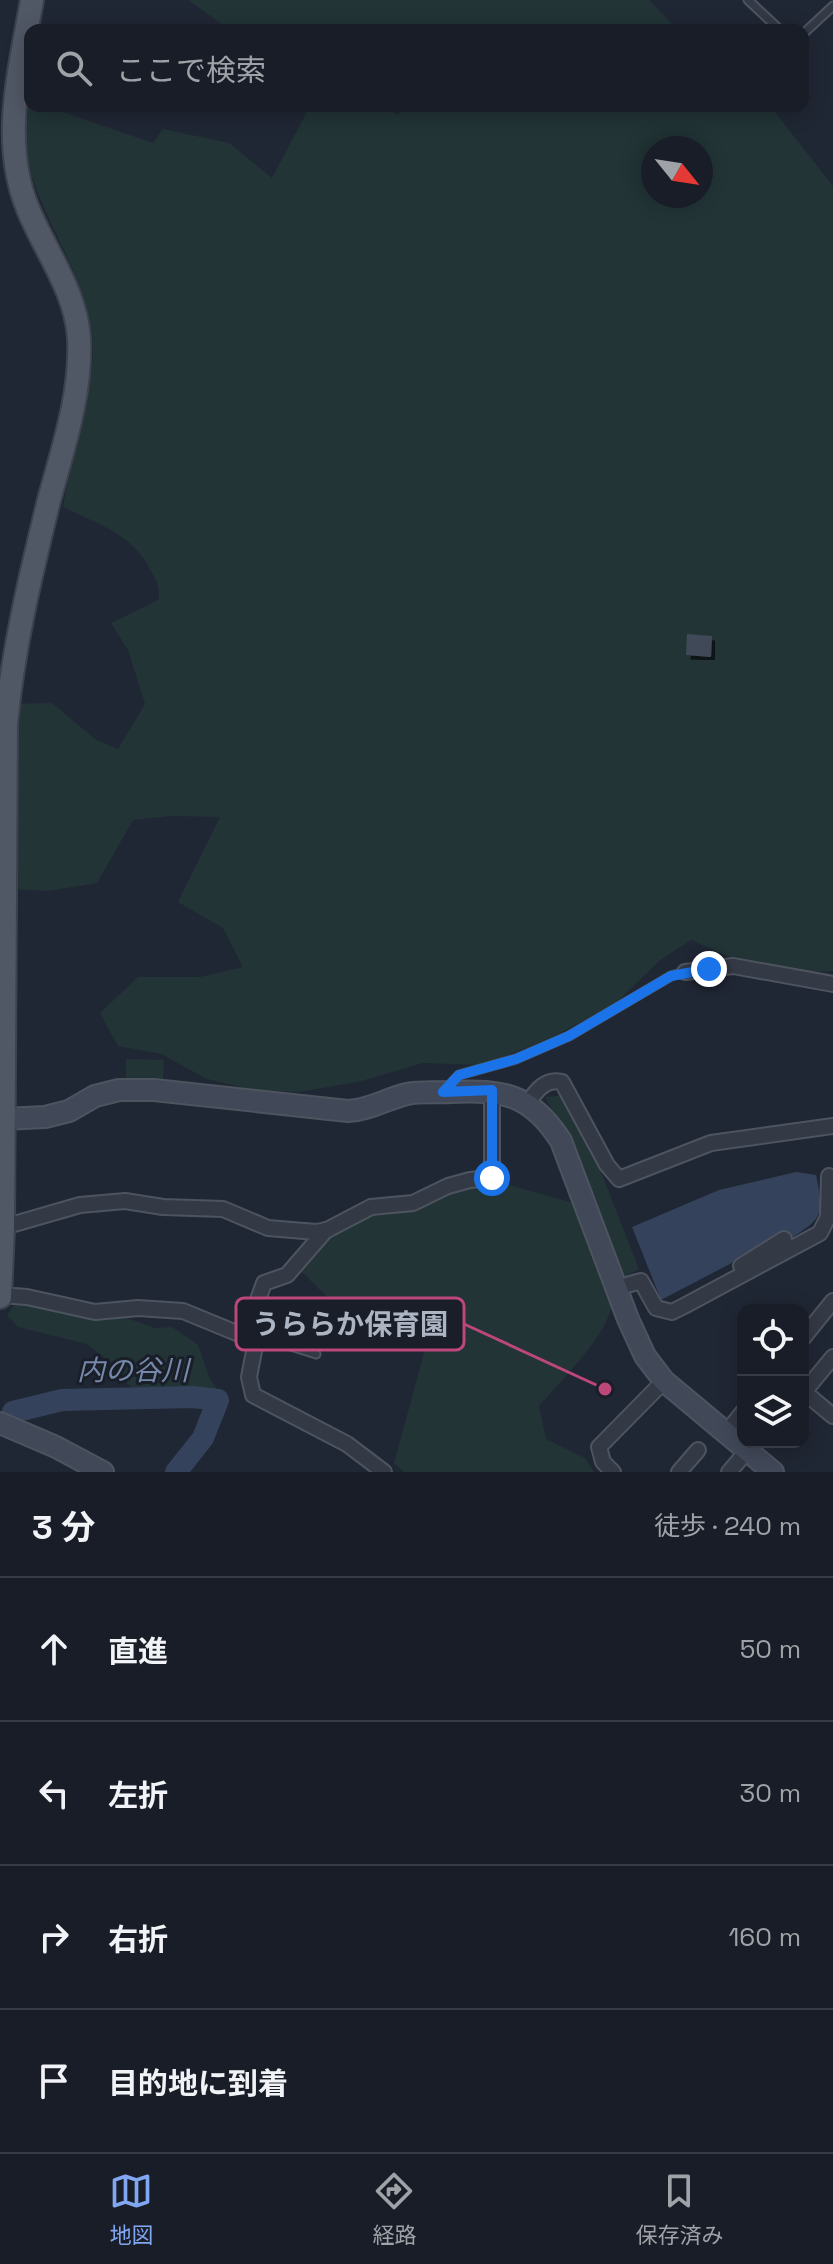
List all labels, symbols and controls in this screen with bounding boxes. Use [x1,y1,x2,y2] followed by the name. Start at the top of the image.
[24,24,809,112] search box
[52,46,96,90] icon: search
[116,51,266,90] text: ここで検索
[641,136,713,208] north arrow
[691,951,727,987] route end
[474,1160,510,1196] route start
[236,1298,464,1350] callout: うららか保育園
[737,1304,809,1448] map controls
[737,1304,809,1376] button: locate
[252,1306,448,1342] text: うららか保育園
[77,1352,192,1388] water label: 内の谷川
[737,1376,809,1448] button: layers
[32,1506,95,1549] text: 3 分
[654,1509,801,1543] text: 徒歩 · 240 m
[32,1627,76,1671] icon: ahead
[108,1632,168,1671] text: 直進
[740,1632,801,1666] text: 50 m
[32,1771,76,1815] icon: left
[108,1776,168,1815] text: 左折
[740,1776,801,1810] text: 30 m
[32,1915,76,1959] icon: right
[108,1920,168,1959] text: 右折
[729,1920,801,1954] text: 160 m
[32,2059,76,2103] icon: arrive
[108,2064,288,2103] text: 目的地に到着
[109,2169,154,2249] tab: 地図
[372,2169,417,2249] tab: 経路
[635,2169,724,2249] tab: 保存済み

